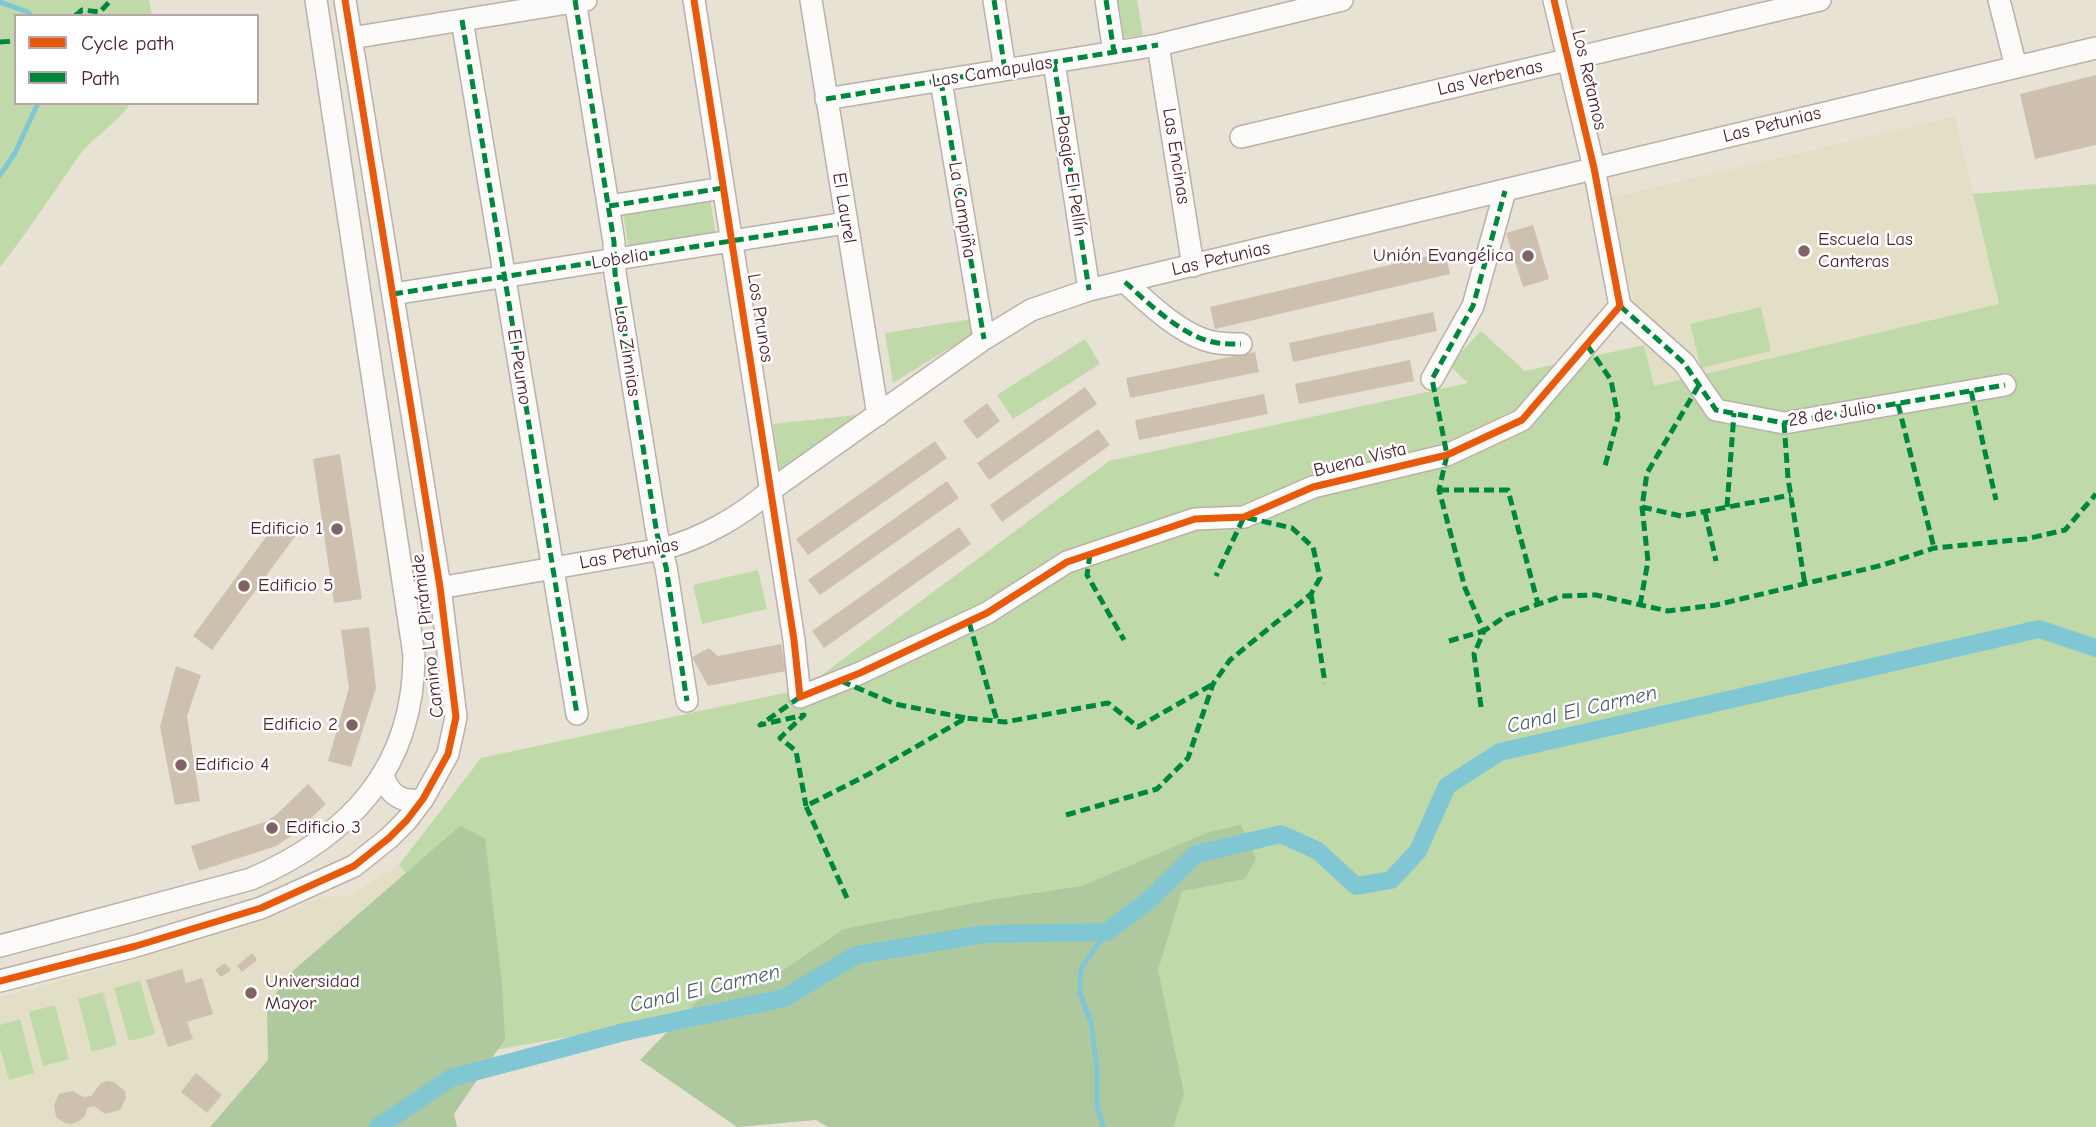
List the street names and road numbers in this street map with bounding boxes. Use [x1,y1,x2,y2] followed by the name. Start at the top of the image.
[1566,28,1612,132] street label: Los Retamos
[930,51,1054,93] street label: Las Camapulas
[1435,55,1545,101] street label: Las Verbenas
[1721,102,1823,148] street label: Las Petunias
[1157,106,1195,206] street label: Las Encinas
[1050,114,1092,238] street label: Pasaje El Pellín
[943,160,981,260] street label: La Campiña
[827,171,861,245] street label: El Laurel
[1170,237,1272,281] street label: Las Petunias
[590,243,650,275] street label: Lobelia
[742,272,778,364] street label: Los Prunos
[609,304,645,398] street label: Las Zinnias
[502,327,536,407] street label: El Peumo
[1786,396,1878,432] street label: 28 de Julio
[1311,437,1409,483] street label: Buena Vista
[578,533,680,575] street label: Las Petunias
[407,553,449,719] street label: Camino La Pirámide

